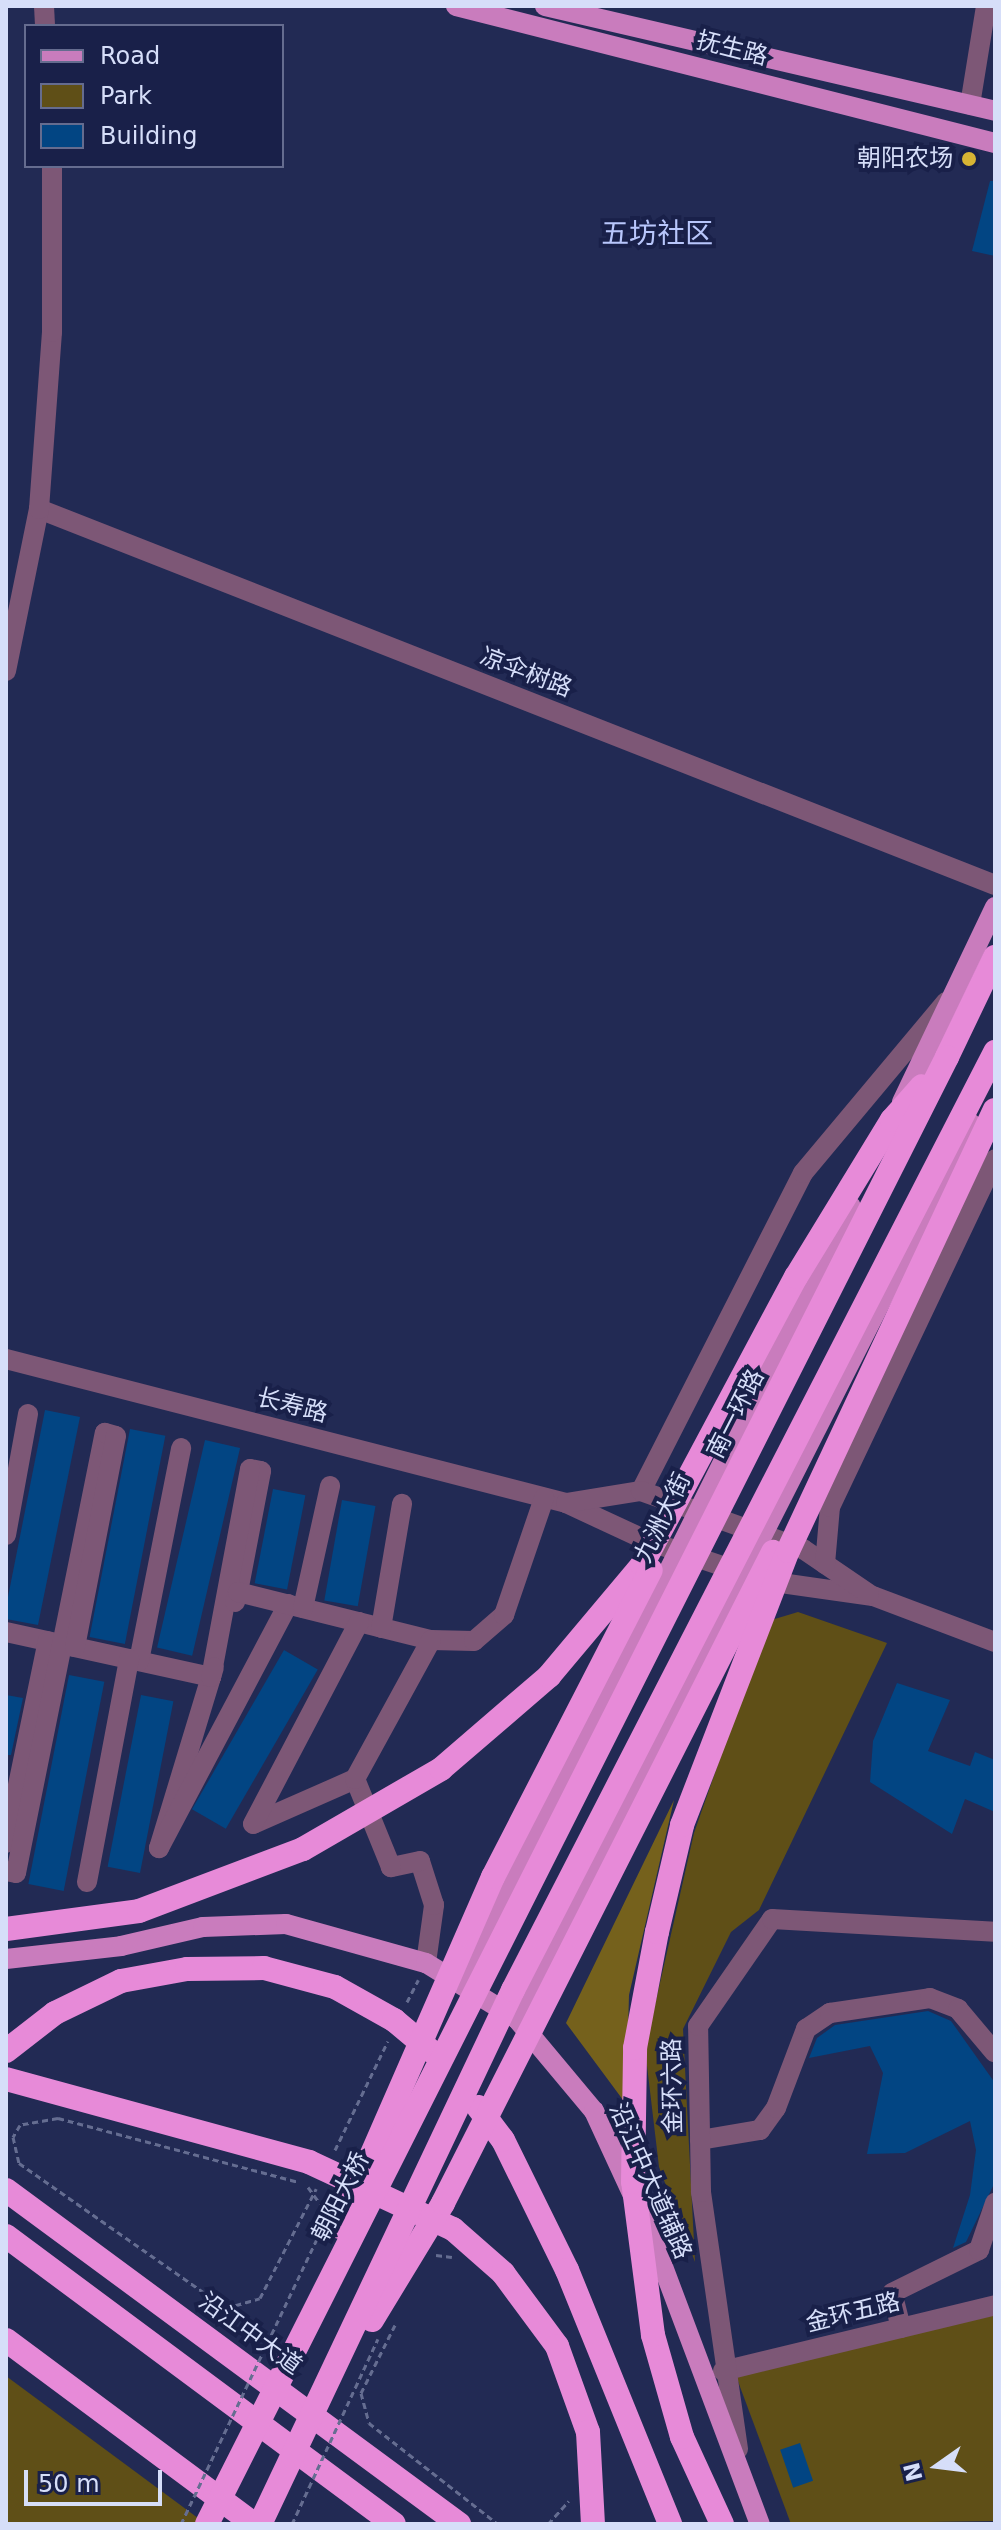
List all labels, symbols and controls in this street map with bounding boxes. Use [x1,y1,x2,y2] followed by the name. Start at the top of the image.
[24,24,284,168] legend
[694,26,770,72] street label: 抚生路
[100,42,160,70] text: Road
[100,82,152,110] text: Park
[100,122,197,150] text: Building
[857,145,953,173] place label: 朝阳农场
[960,150,978,168] marker: 朝阳农场
[601,217,713,251] district label: 五坊社区
[476,642,576,704] street label: 凉伞树路
[701,1365,771,1463] street label: 南一环路
[254,1383,330,1429] street label: 长寿路
[629,1469,697,1567] street label: 九洲大街
[658,2038,688,2134] street label: 金环六路
[603,2098,697,2264] street label: 沿江中大道辅路
[306,2148,376,2246] street label: 朝阳大桥
[193,2287,307,2381] street label: 沿江中大道
[803,2287,903,2339] street label: 金环五路
[897,2426,977,2506] north arrow
[28,2454,166,2504] scale bar
[899,2460,928,2484] text: N
[38,2470,100,2498] text: 50 m

